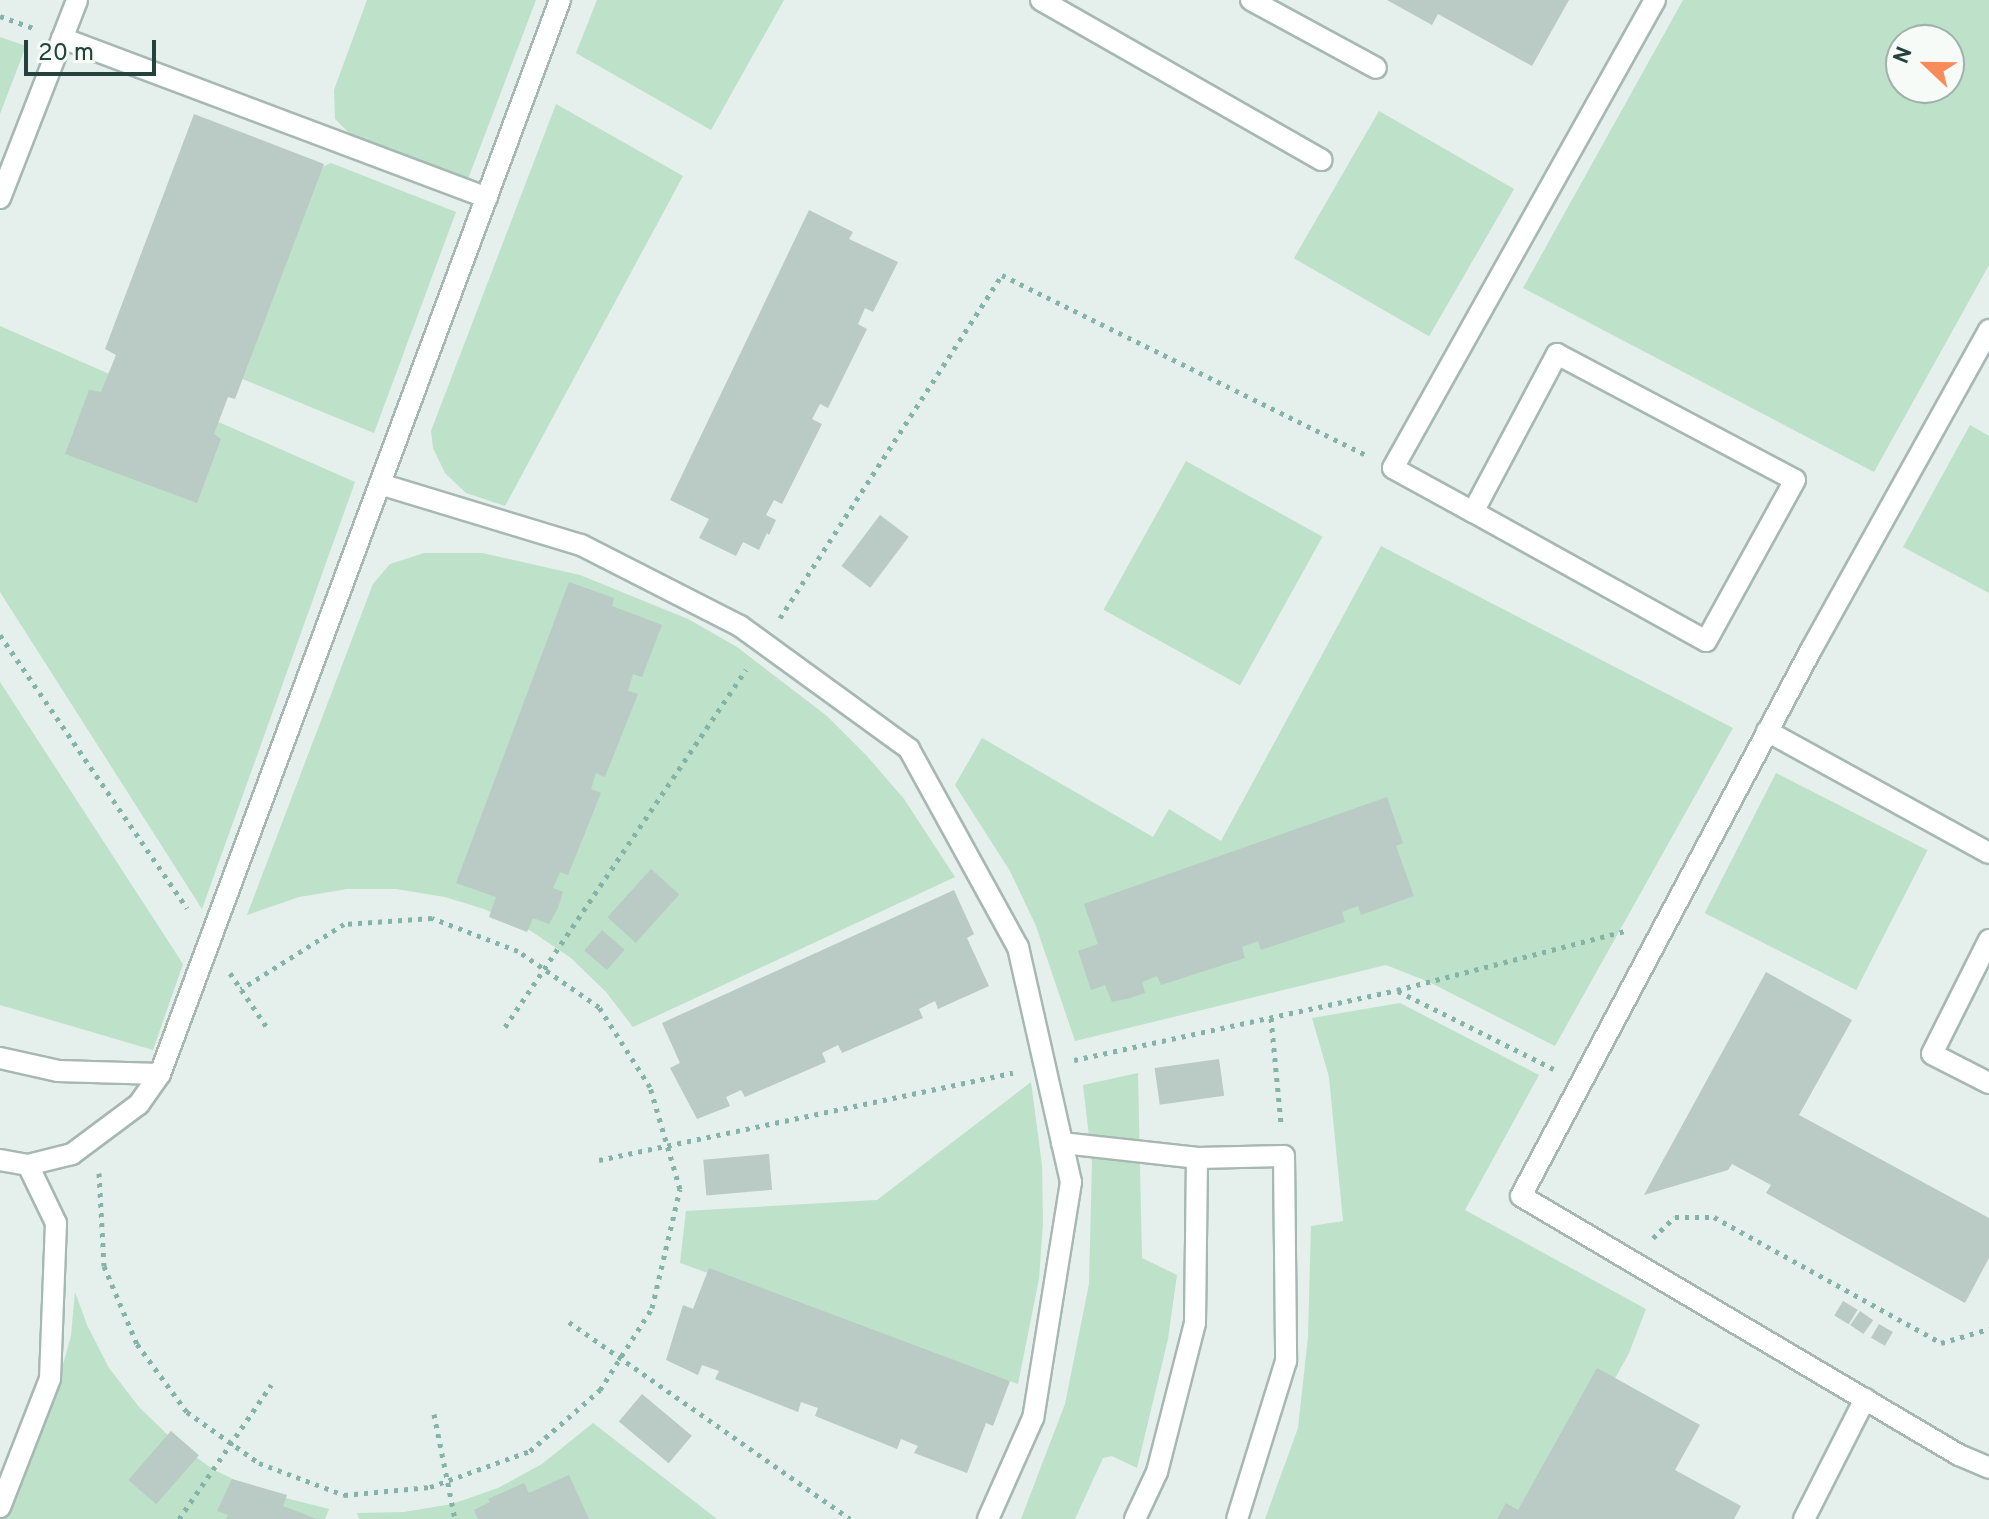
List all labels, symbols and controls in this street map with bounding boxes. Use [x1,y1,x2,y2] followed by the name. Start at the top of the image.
[28,24,160,74] scale bar
[1885,24,1965,104] north arrow
[38,39,94,69] text: 20 m
[1889,43,1920,68] text: N

